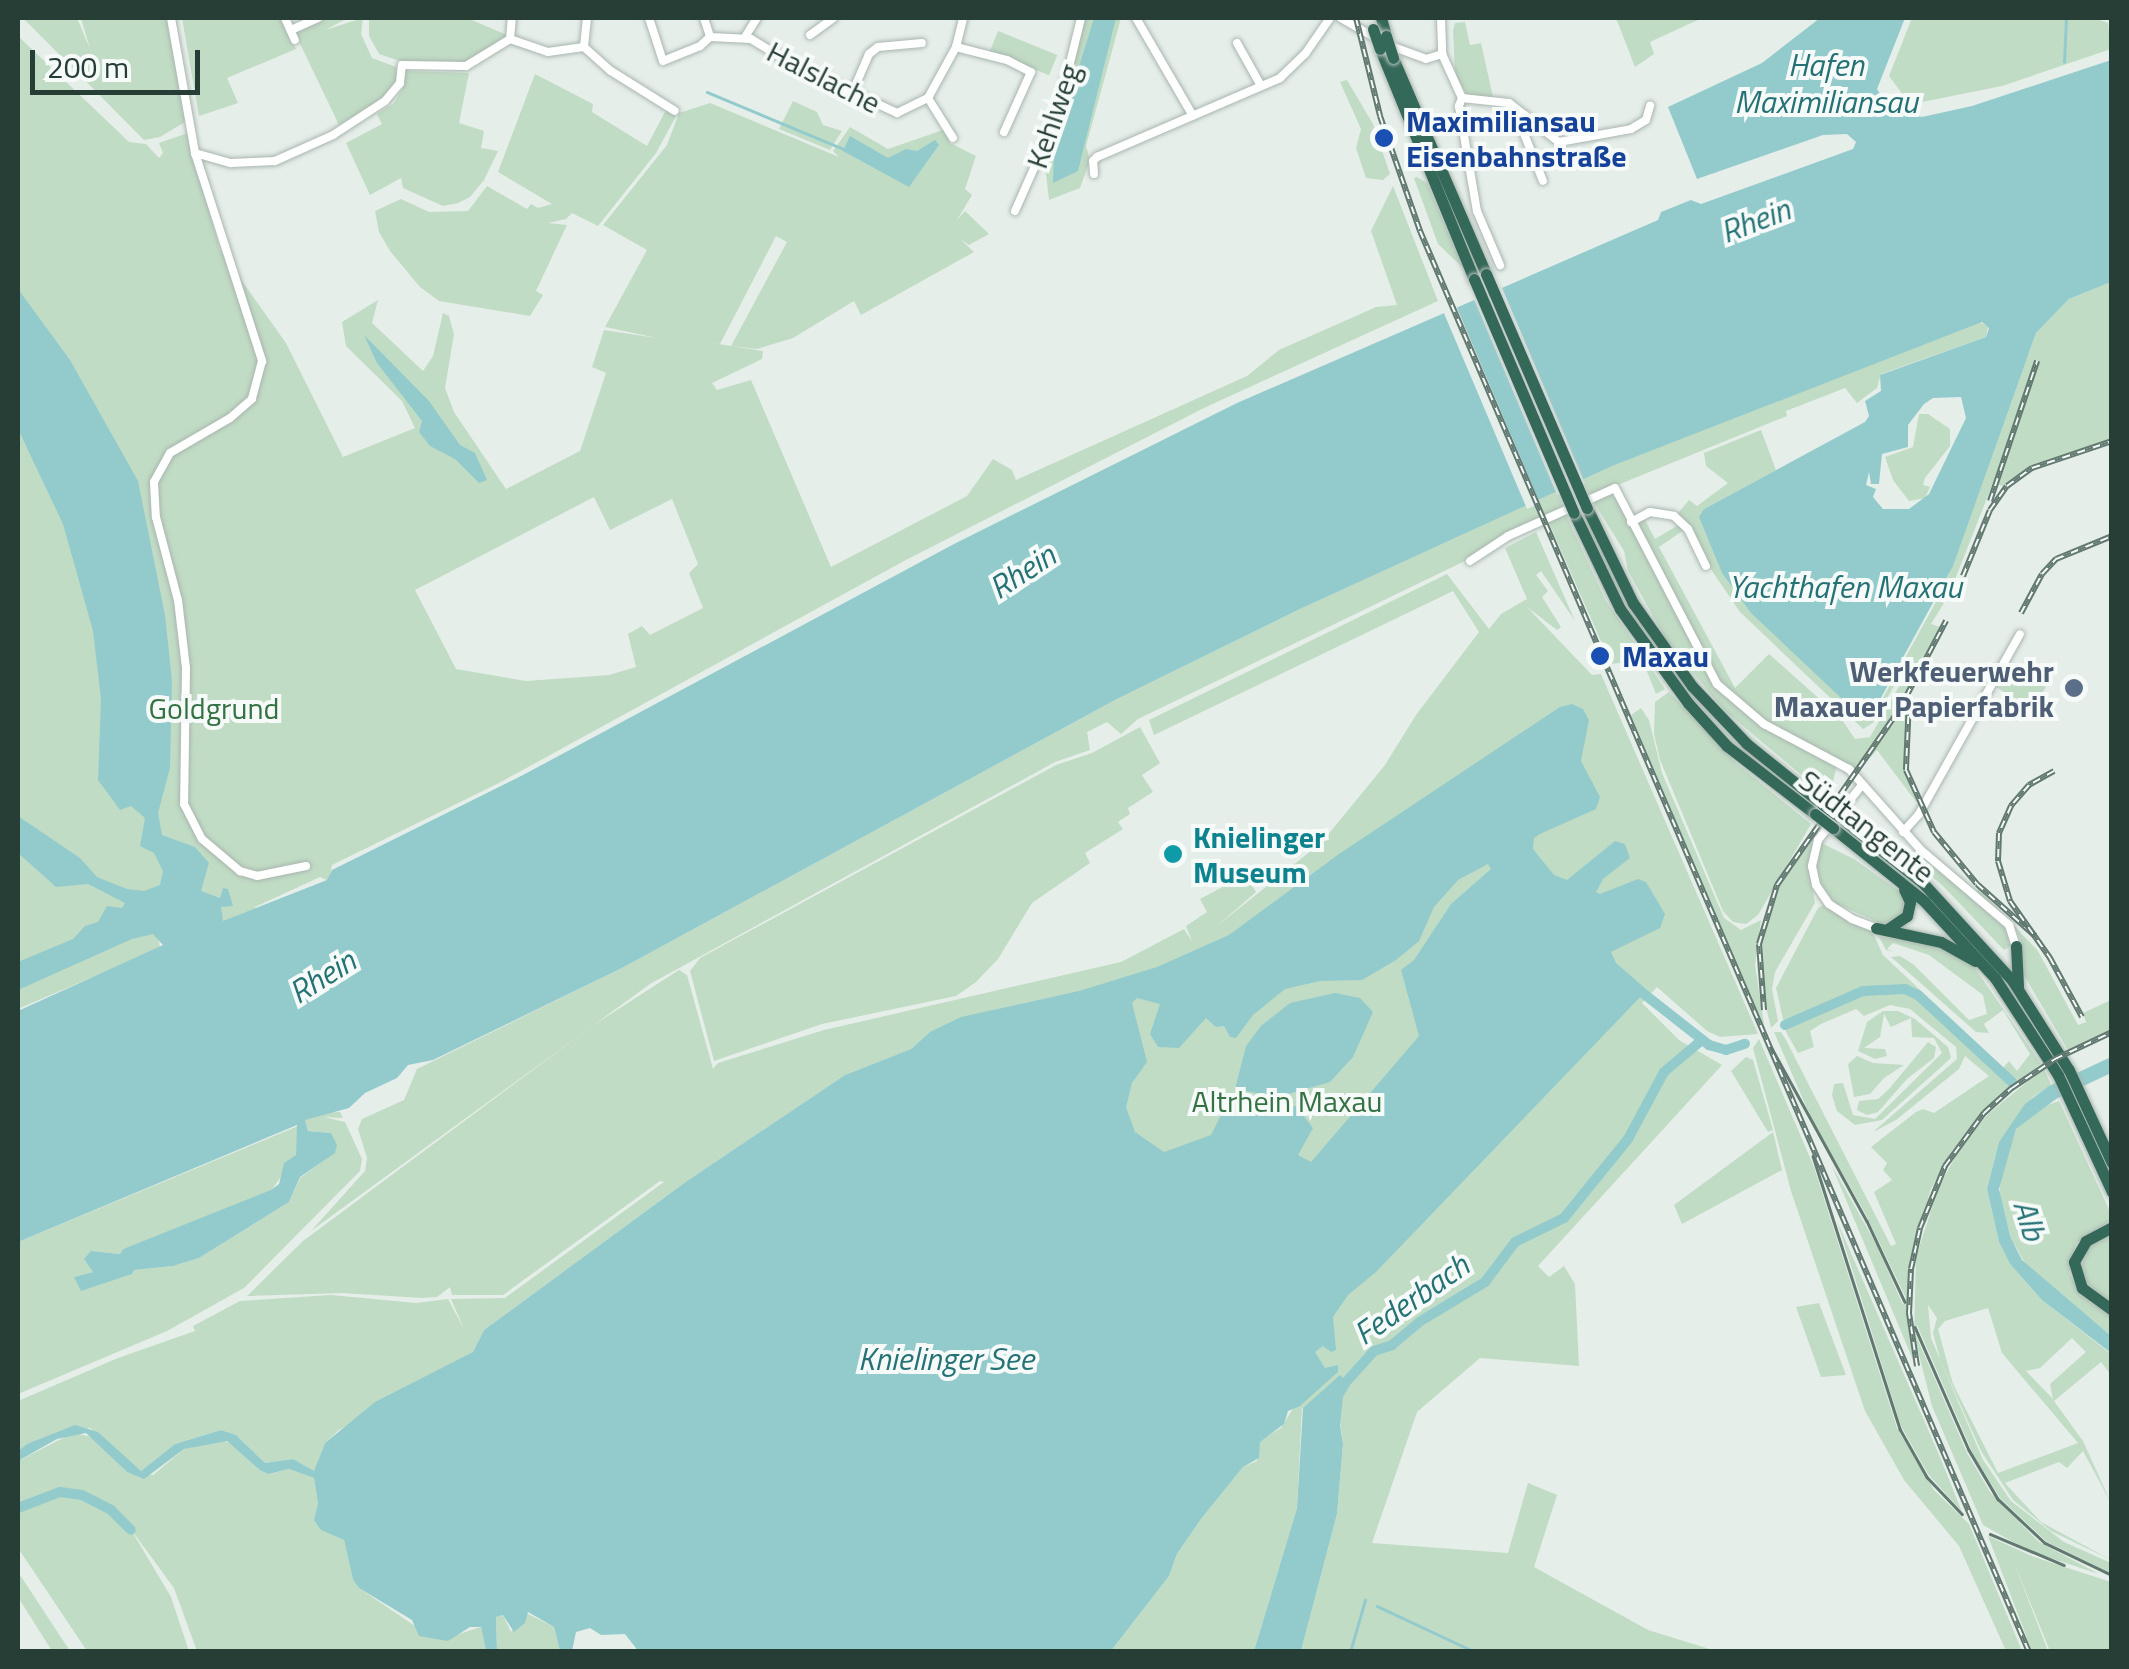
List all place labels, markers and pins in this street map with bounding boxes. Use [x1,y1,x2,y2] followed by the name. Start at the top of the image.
[1406,103,1626,174] place label: Maximiliansau Eisenbahnstraße
[1371,125,1397,151] marker: Maximiliansau Eisenbahnstraße
[1622,638,1709,674] place label: Maxau
[1587,643,1613,669] marker: Maxau
[1774,653,2054,724] place label: Werkfeuerwehr Maxauer Papierfabrik
[2063,677,2085,699] marker: Werkfeuerwehr Maxauer Papierfabrik
[1193,819,1325,890] place label: Knielinger Museum
[1162,843,1184,865] marker: Knielinger Museum

